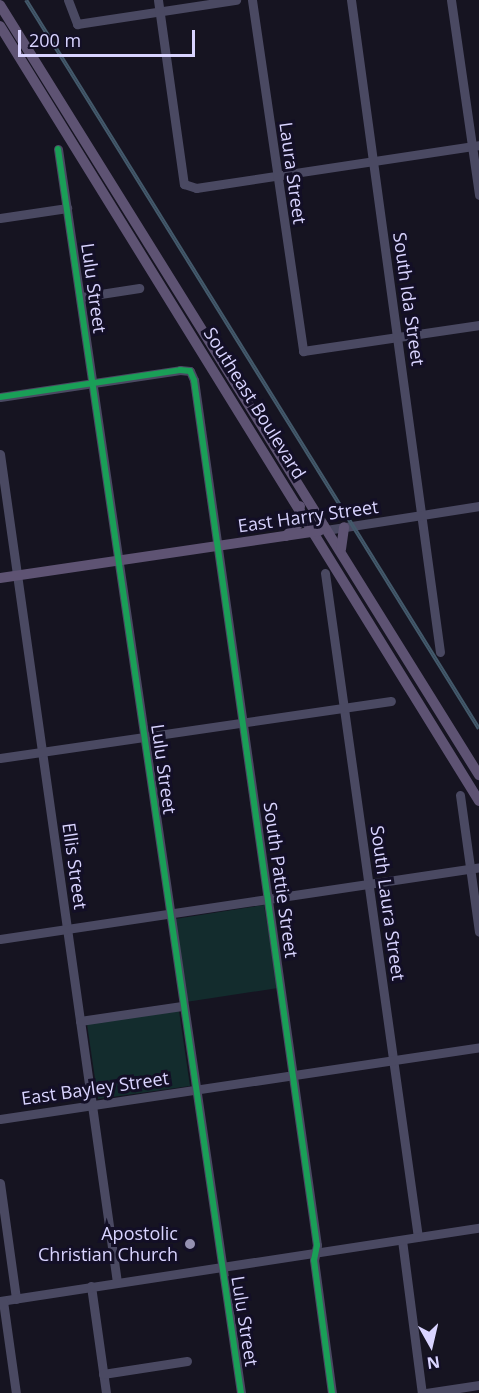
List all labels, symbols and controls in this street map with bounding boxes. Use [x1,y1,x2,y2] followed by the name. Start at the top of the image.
[21,18,198,56] scale bar
[29,28,81,52] text: 200 m
[275,121,311,225] street label: Laura Street
[389,231,429,367] street label: South Ida Street
[77,241,111,335] street label: Lulu Street
[200,323,310,483] street label: Southeast Boulevard
[236,495,380,537] street label: East Harry Street
[147,722,181,816] street label: Lulu Street
[259,801,303,959] street label: South Pattie Street
[58,821,92,911] street label: Ellis Street
[366,824,410,982] street label: South Laura Street
[20,1067,170,1109] street label: East Bayley Street
[38,1223,178,1266] place label: Apostolic Christian Church
[183,1237,197,1251] marker: Apostolic Christian Church
[227,1274,263,1368] street label: Lulu Street
[401,1315,461,1375] north arrow
[426,1351,441,1375] text: N

